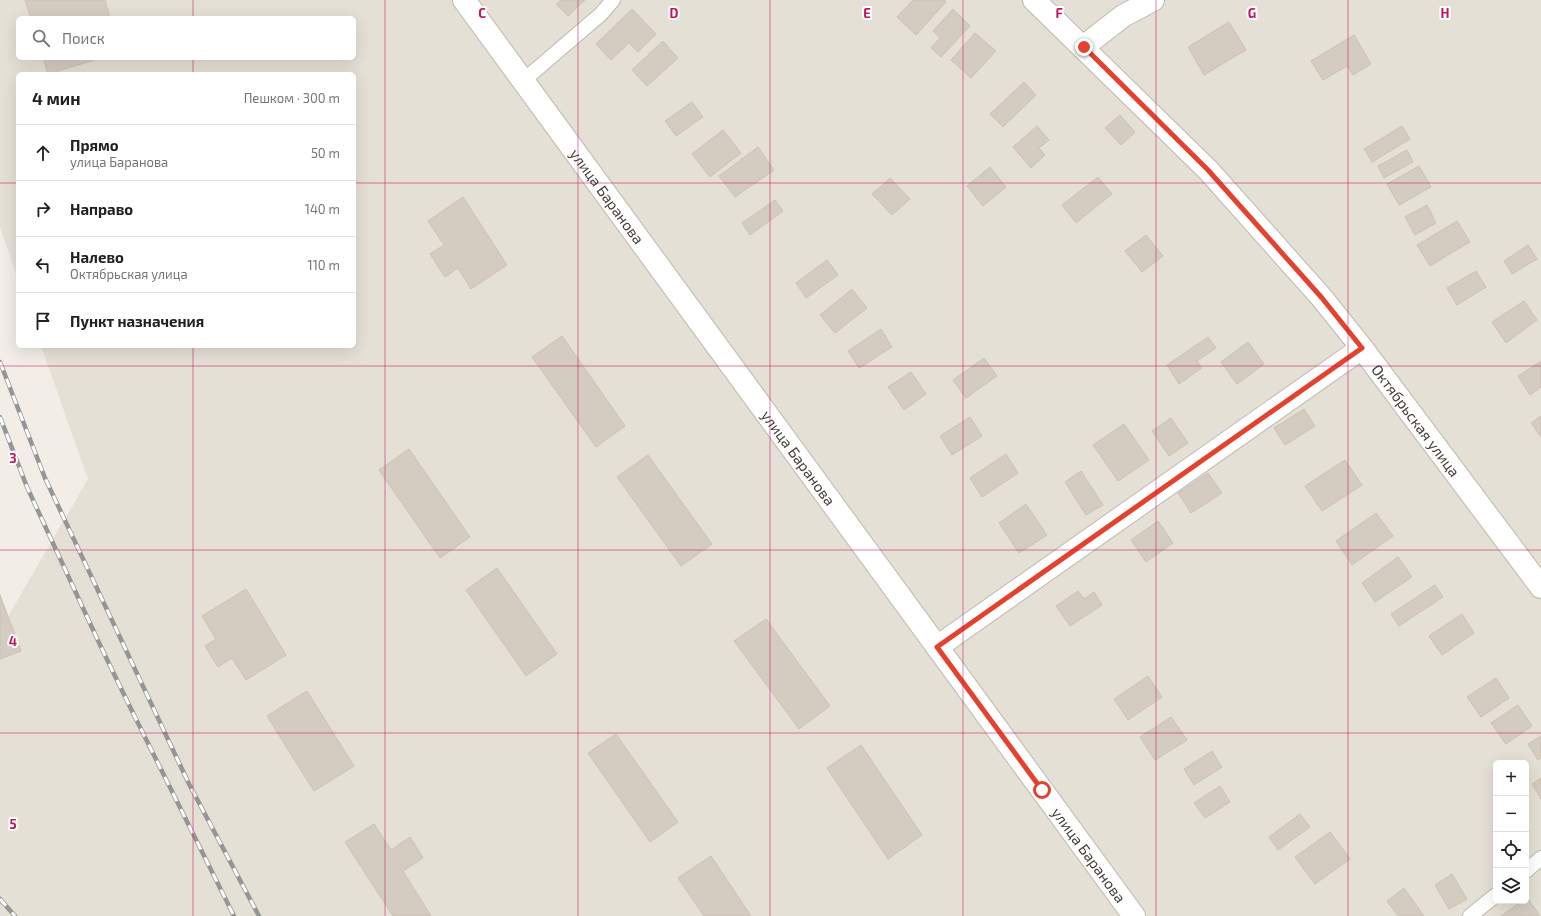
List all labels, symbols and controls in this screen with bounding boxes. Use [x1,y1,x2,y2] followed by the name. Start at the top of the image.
[478,5,486,21] text: C
[670,5,679,21] text: D
[863,5,871,21] text: E
[1055,5,1063,21] text: F
[1248,5,1256,21] text: G
[1441,5,1450,21] text: H
[16,16,356,60] search box
[30,27,52,49] icon: search
[62,29,105,47] text: Поиск
[1075,38,1093,56] route end
[32,88,81,108] text: 4 мин
[244,90,340,106] text: Пешком · 300 m
[70,136,119,154] text: Прямо
[32,142,54,164] icon: ahead
[311,145,340,161] text: 50 m
[566,145,648,247] street label: улица Баранова
[70,154,168,170] text: улица Баранова
[32,198,54,220] icon: right
[70,200,133,218] text: Направо
[305,201,340,217] text: 140 m
[70,248,124,266] text: Налево
[32,254,54,276] icon: left
[308,257,340,273] text: 110 m
[70,266,188,282] text: Октябрьская улица
[32,310,54,332] icon: arrive
[70,312,204,330] text: Пункт назначения
[1368,360,1464,480] street label: Октябрьская улица
[757,407,840,509] street label: улица Баранова
[9,450,17,466] text: 3
[9,633,17,649] text: 4
[1493,760,1529,904] map controls
[1493,760,1529,796] button: +
[1033,781,1051,799] route start
[1493,796,1529,832] button: −
[1048,804,1130,906] street label: улица Баранова
[9,816,17,832] text: 5
[1493,832,1529,868] button: locate
[1493,868,1529,904] button: layers

